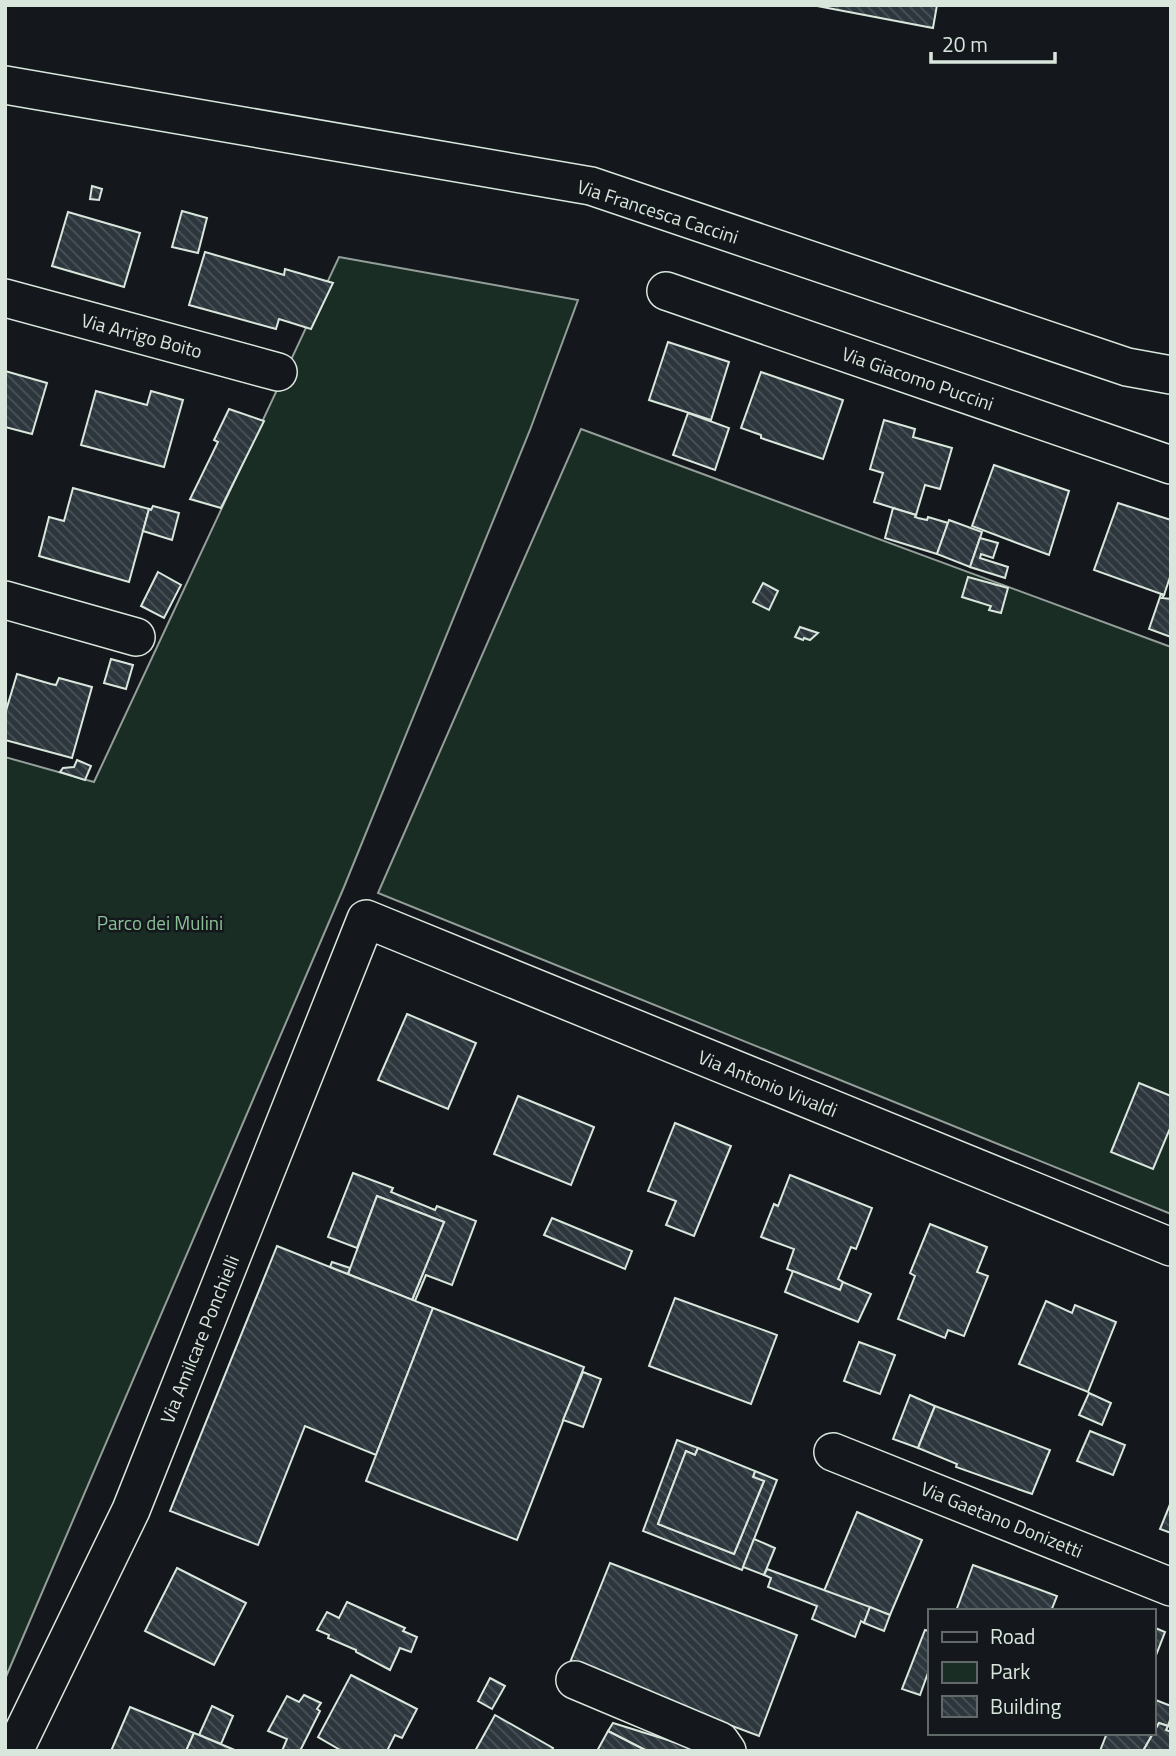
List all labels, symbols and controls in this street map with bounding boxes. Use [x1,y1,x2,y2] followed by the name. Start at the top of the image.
[931,21,1055,65] scale bar
[942,28,988,60] text: 20 m
[574,171,742,251] street label: Via Francesca Caccini
[78,305,206,365] street label: Via Arrigo Boito
[838,338,998,418] street label: Via Giacomo Puccini
[97,908,223,937] park label: Parco dei Mulini
[694,1042,842,1124] street label: Via Antonio Vivaldi
[152,1250,246,1428] street label: Via Amilcare Ponchielli
[917,1473,1087,1565] street label: Via Gaetano Donizetti
[928,1609,1155,1735] legend
[990,1620,1035,1652] text: Road
[990,1655,1030,1687] text: Park
[990,1690,1062,1722] text: Building

